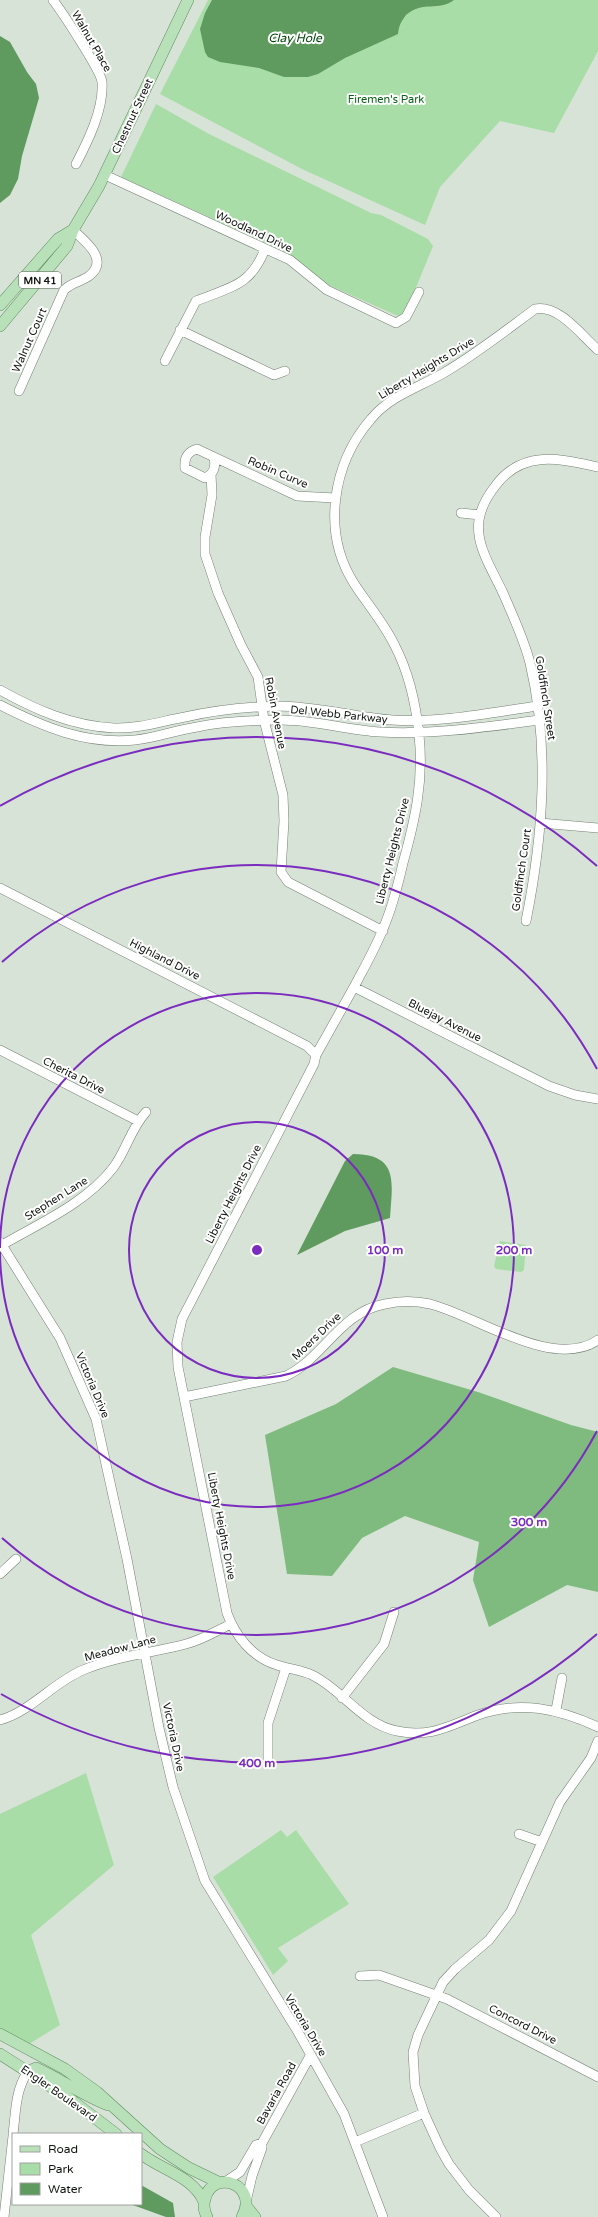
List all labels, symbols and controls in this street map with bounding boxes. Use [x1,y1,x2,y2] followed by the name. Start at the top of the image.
[69,8,114,74] street label: Walnut Place
[268,31,323,45] water label: Clay Hole
[109,76,156,156] street label: Chestnut Street
[348,93,424,106] park label: Firemen's Park
[213,208,294,255] street label: Woodland Drive
[19,272,61,288] road number: MN 41
[9,306,49,375] street label: Walnut Court
[376,335,477,402] street label: Liberty Heights Drive
[246,454,310,491] street label: Robin Curve
[532,655,559,741] street label: Goldfinch Street
[262,676,289,750] street label: Robin Avenue
[290,703,388,726] street label: Del Webb Parkway
[373,796,412,906] street label: Liberty Heights Drive
[509,828,534,912] street label: Goldfinch Court
[127,936,202,983] street label: Highland Drive
[406,996,483,1044] street label: Bluejay Avenue
[41,1054,107,1097] street label: Cherita Drive
[203,1143,264,1246] street label: Liberty Heights Drive
[22,1174,90,1223] street label: Stephen Lane
[250,1243,264,1257] centre of rings
[367,1243,403,1257] text: 100 m
[496,1243,532,1257] text: 200 m
[289,1310,343,1363] street label: Moers Drive
[73,1350,112,1420] street label: Victoria Drive
[205,1471,238,1581] street label: Liberty Heights Drive
[511,1515,547,1529] text: 300 m
[83,1633,157,1664] street label: Meadow Lane
[160,1702,187,1773] street label: Victoria Drive
[239,1756,275,1770] text: 400 m
[282,1992,329,2059] street label: Victoria Drive
[487,2002,559,2047] street label: Concord Drive
[254,2060,299,2127] street label: Bavaria Road
[18,2062,99,2124] street label: Engler Boulevard
[12,2133,142,2205] legend
[48,2142,78,2156] text: Road
[48,2162,74,2176] text: Park
[48,2182,83,2196] text: Water

